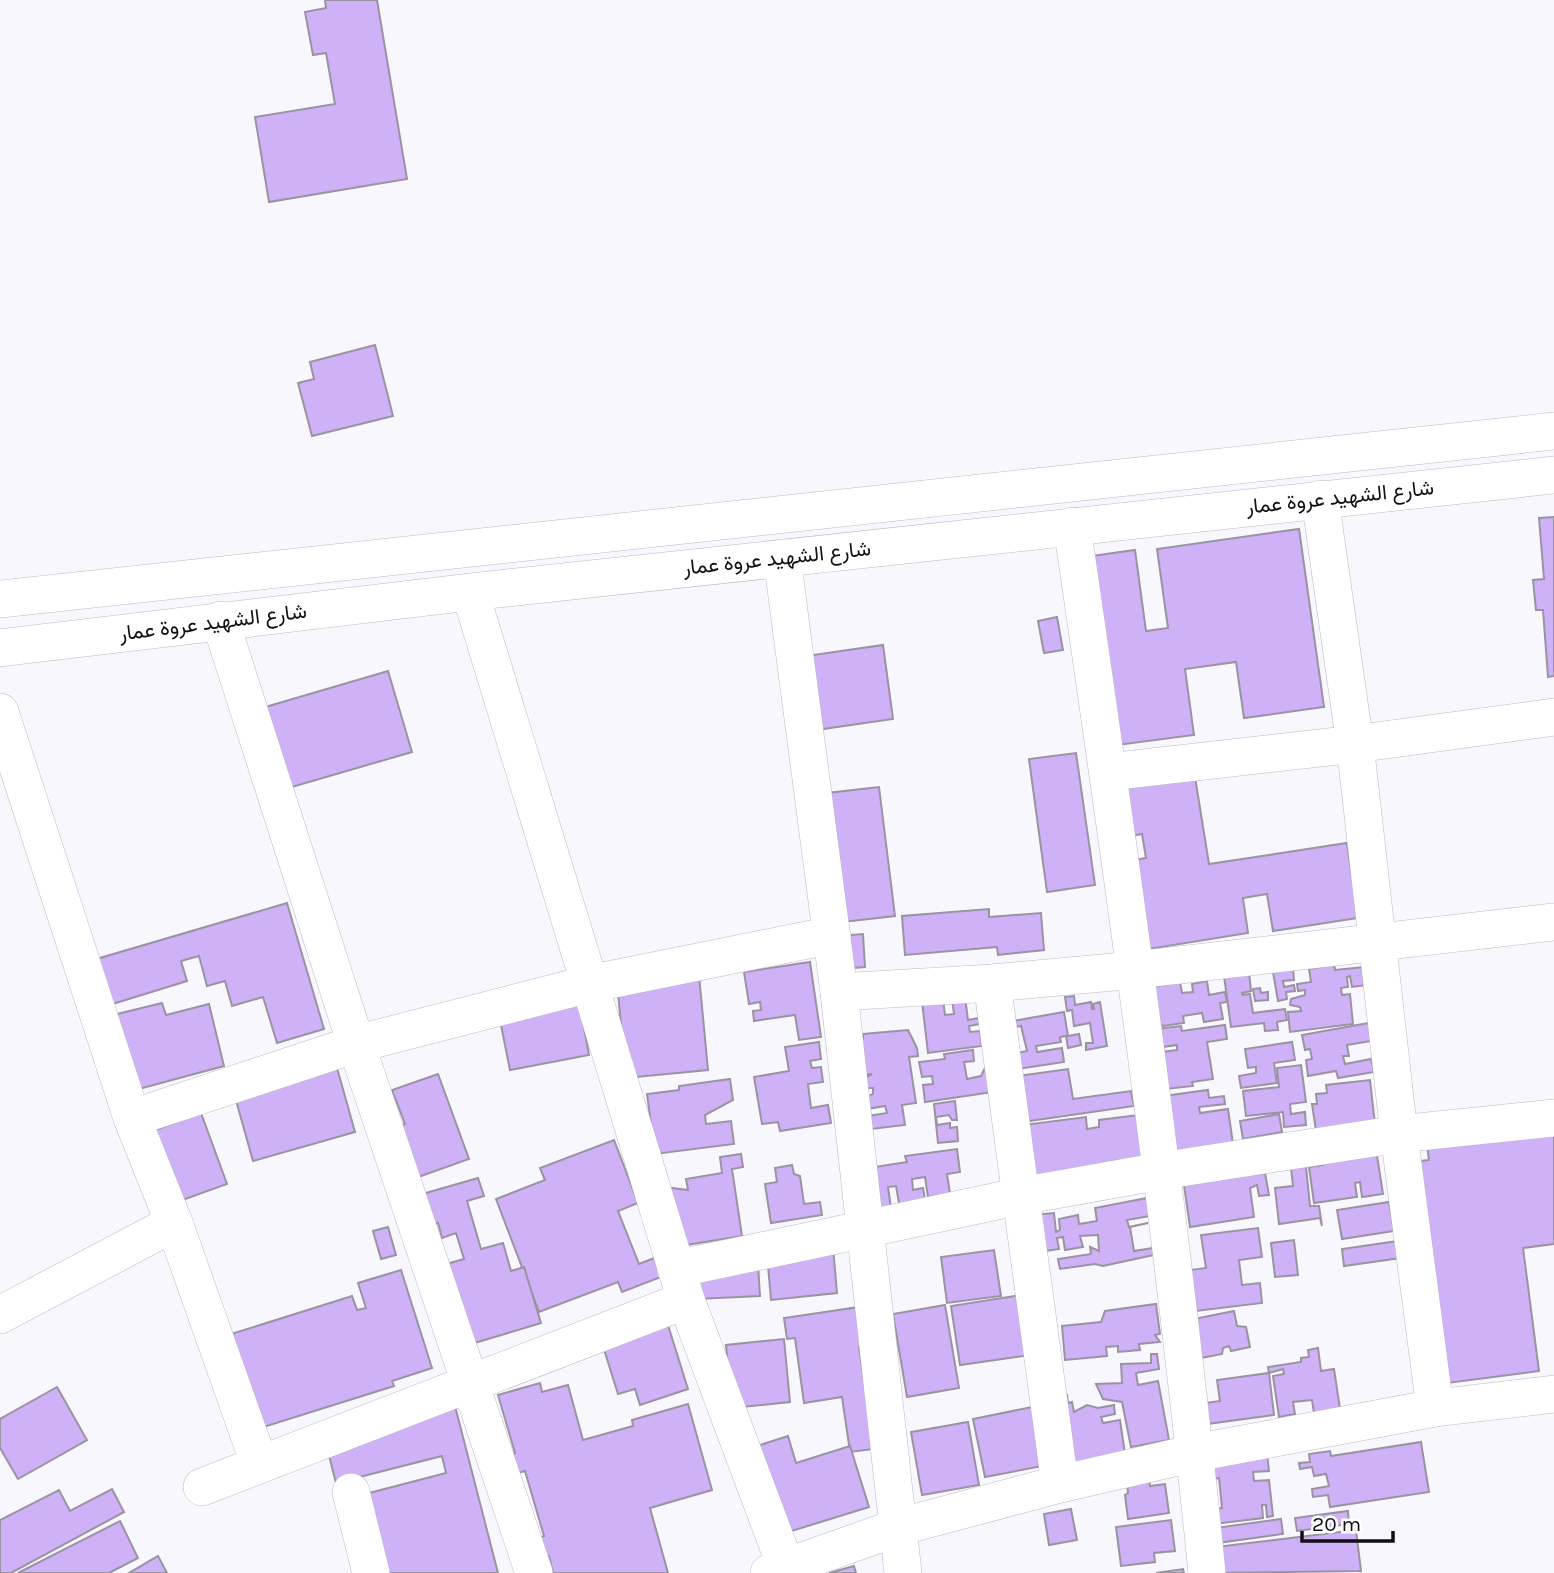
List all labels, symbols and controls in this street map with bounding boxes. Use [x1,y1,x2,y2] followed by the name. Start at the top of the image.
[1244,475,1435,521] street label: شارع الشهيد عروة عمار
[681,536,872,582] street label: شارع الشهيد عروة عمار
[117,599,308,648] street label: شارع الشهيد عروة عمار
[1302,1500,1393,1544] scale bar
[1312,1512,1361,1536] text: 20 m

